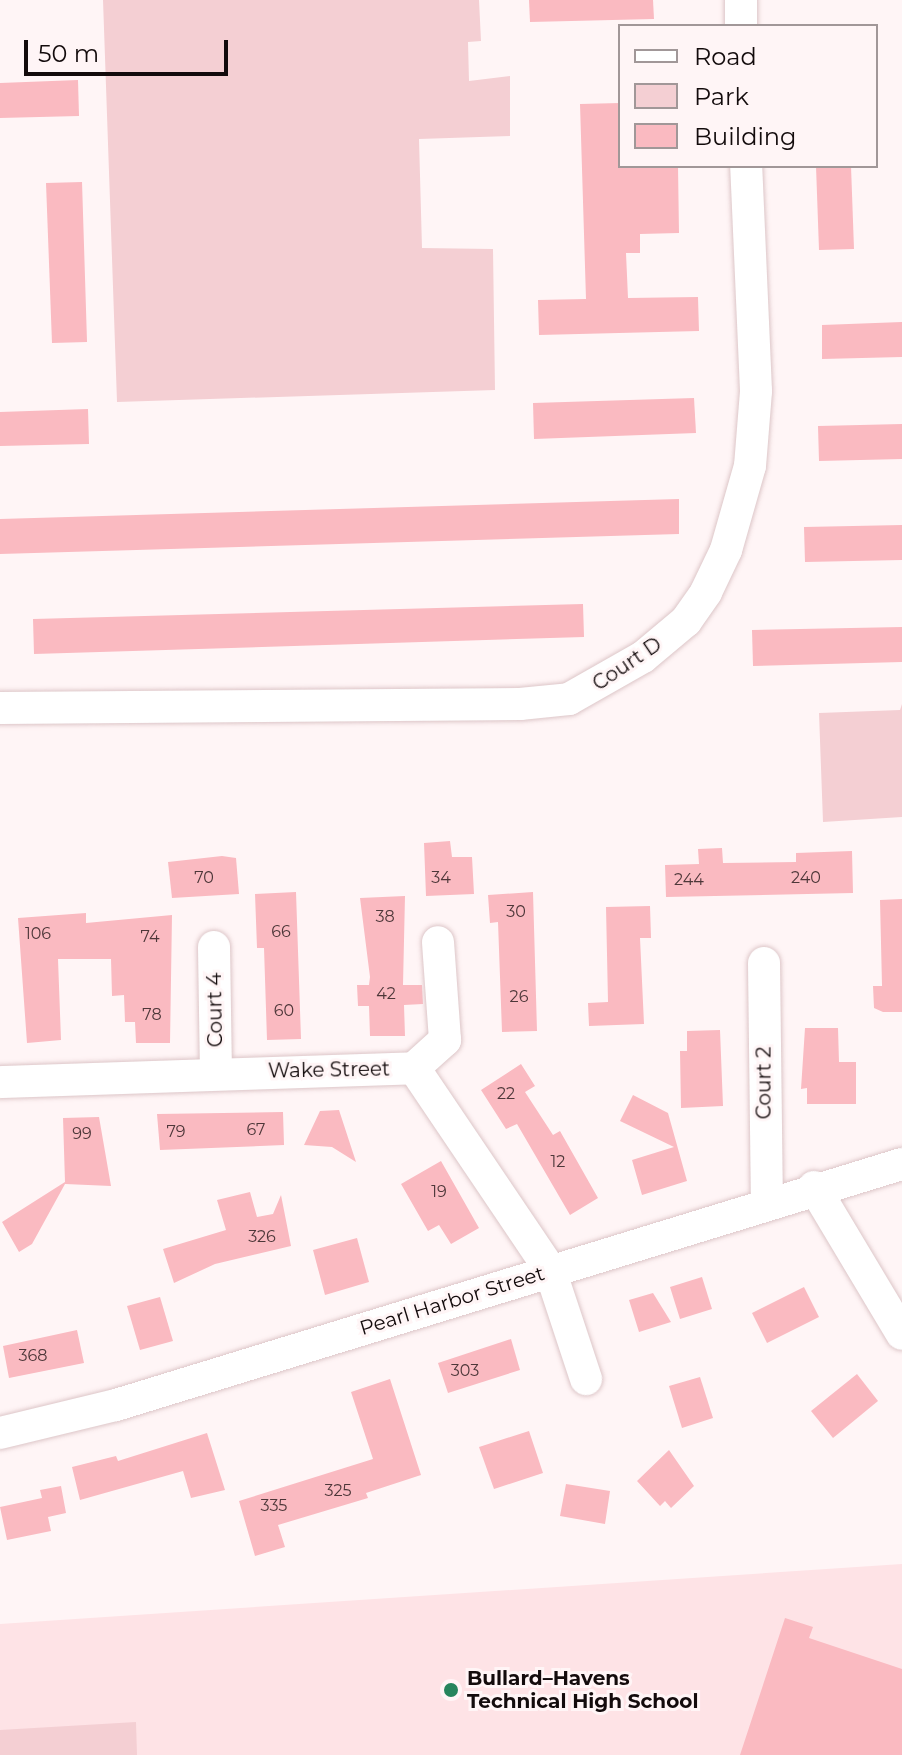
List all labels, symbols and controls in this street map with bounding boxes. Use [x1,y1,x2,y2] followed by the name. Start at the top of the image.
[28,24,232,74] scale bar
[618,24,878,168] legend
[38,39,99,68] text: 50 m
[694,42,757,71] text: Road
[694,82,749,111] text: Park
[694,122,797,151] text: Building
[588,632,666,696] street label: Court D
[194,868,214,888] house number: 70
[431,868,451,888] house number: 34
[791,868,821,888] house number: 240
[674,870,704,890] house number: 244
[506,902,526,922] house number: 30
[375,907,395,927] house number: 38
[271,922,291,942] house number: 66
[25,924,51,944] house number: 106
[141,927,159,947] house number: 74
[202,972,228,1048] street label: Court 4
[376,984,396,1004] house number: 42
[510,987,528,1007] house number: 26
[274,1001,294,1021] house number: 60
[142,1005,162,1025] house number: 78
[752,1047,776,1119] street label: Court 2
[268,1057,390,1083] street label: Wake Street
[497,1084,515,1104] house number: 22
[246,1120,266,1140] house number: 67
[166,1122,186,1142] house number: 79
[72,1124,92,1144] house number: 99
[551,1152,565,1172] house number: 12
[431,1182,447,1202] house number: 19
[248,1227,276,1247] house number: 326
[357,1261,547,1341] street label: Pearl Harbor Street
[19,1346,47,1366] house number: 368
[451,1361,479,1381] house number: 303
[324,1481,352,1501] house number: 325
[261,1496,287,1516] house number: 335
[467,1666,698,1713] place label: Bullard–Havens Technical High School
[442,1681,460,1699] marker: Bullard–Havens Technical High School

